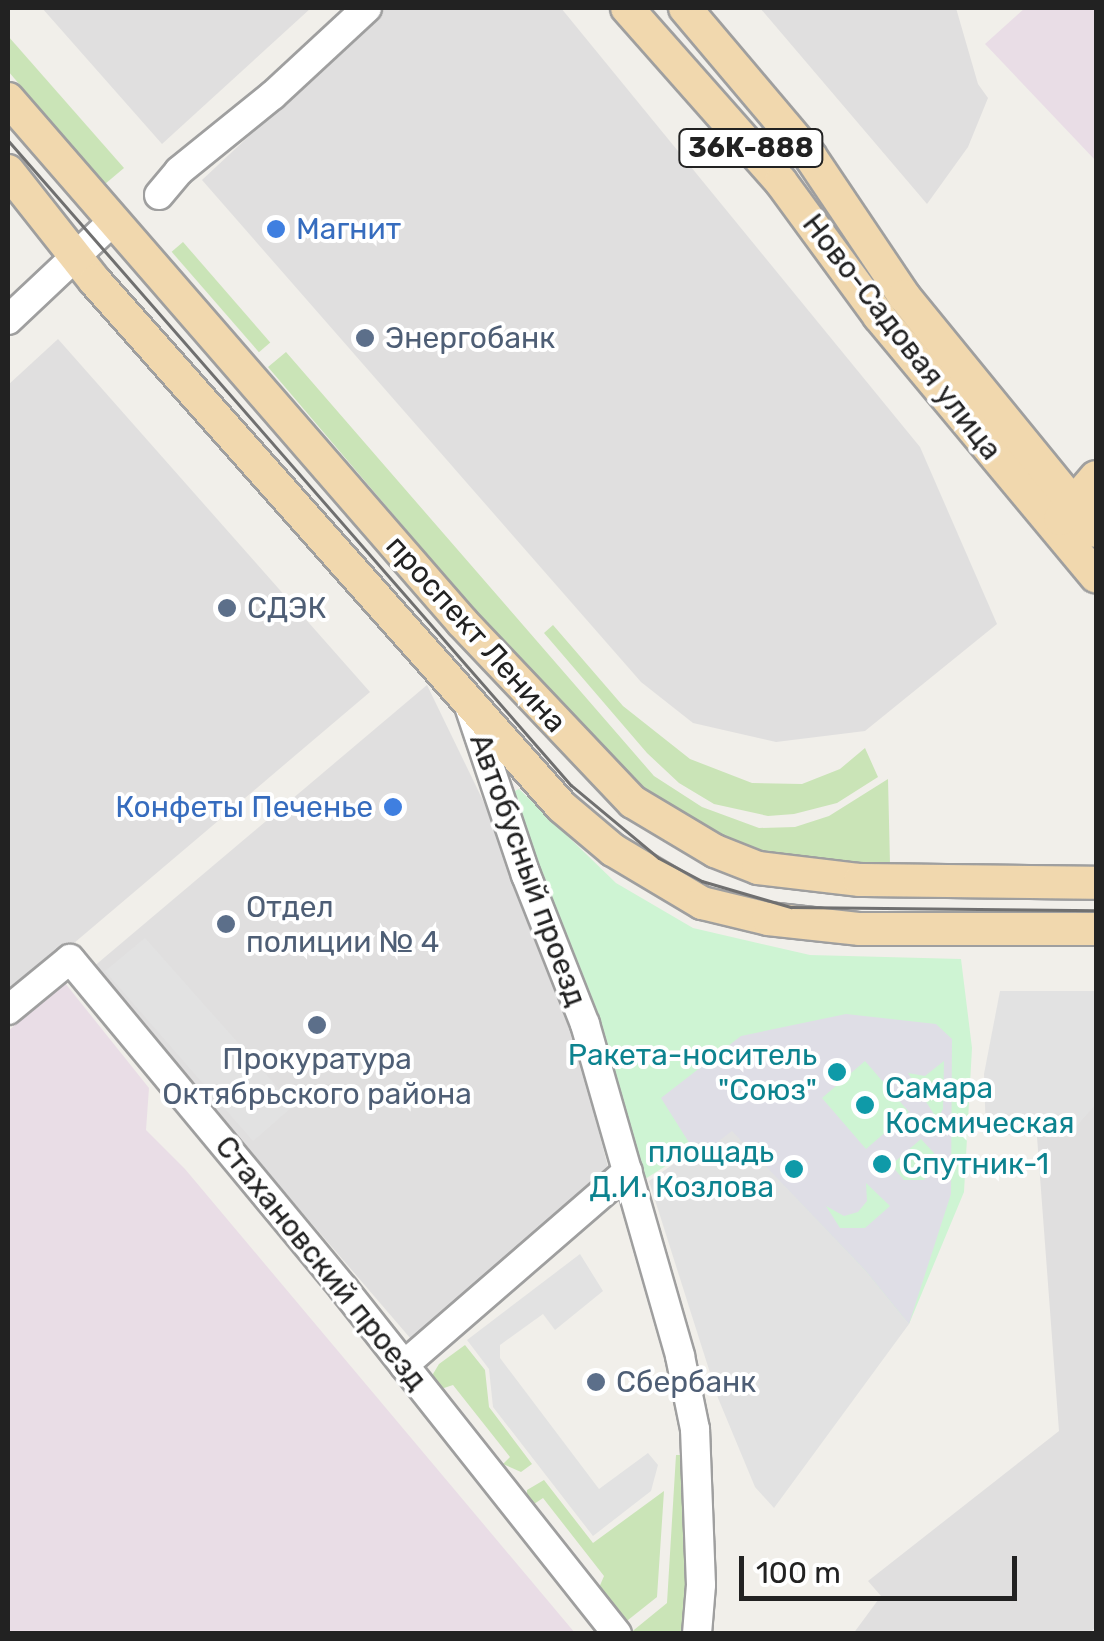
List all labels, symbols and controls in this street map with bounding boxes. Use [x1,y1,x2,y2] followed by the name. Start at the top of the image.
[676,125,826,171] road number: 36К-888
[795,207,1009,467] street label: Ново-Садовая улица
[296,211,401,247] place label: Магнит
[265,218,287,240] marker: Магнит
[385,320,555,356] place label: Энергобанк
[354,327,376,349] marker: Энергобанк
[378,528,574,740] street label: проспект Ленина
[247,590,327,626] place label: СДЭК
[216,597,238,619] marker: СДЭК
[462,729,594,1011] street label: Автобусный проезд
[115,789,373,825] place label: Конфеты Печенье
[382,796,404,818] marker: Конфеты Печенье
[246,889,439,960] place label: Отдел полиции № 4
[215,913,237,935] marker: Отдел полиции № 4
[306,1014,328,1036] marker: Прокуратура Октябрьского района
[568,1037,817,1108] place label: Ракета-носитель "Союз"
[162,1041,472,1112] place label: Прокуратура Октябрьского района
[826,1061,848,1083] marker: Ракета-носитель "Союз"
[885,1070,1075,1140] place label: Самара Космическая
[854,1094,876,1116] marker: Самара Космическая
[207,1129,435,1397] street label: Стахановский проезд
[590,1134,774,1204] place label: площадь Д.И. Козлова
[902,1146,1049,1182] place label: Спутник-1
[871,1153,893,1175] marker: Спутник-1
[783,1158,805,1180] marker: площадь Д.И. Козлова
[616,1364,756,1400] place label: Сбербанк
[585,1371,607,1393] marker: Сбербанк
[744,1536,1022,1598] scale bar
[756,1555,841,1591] text: 100 m

